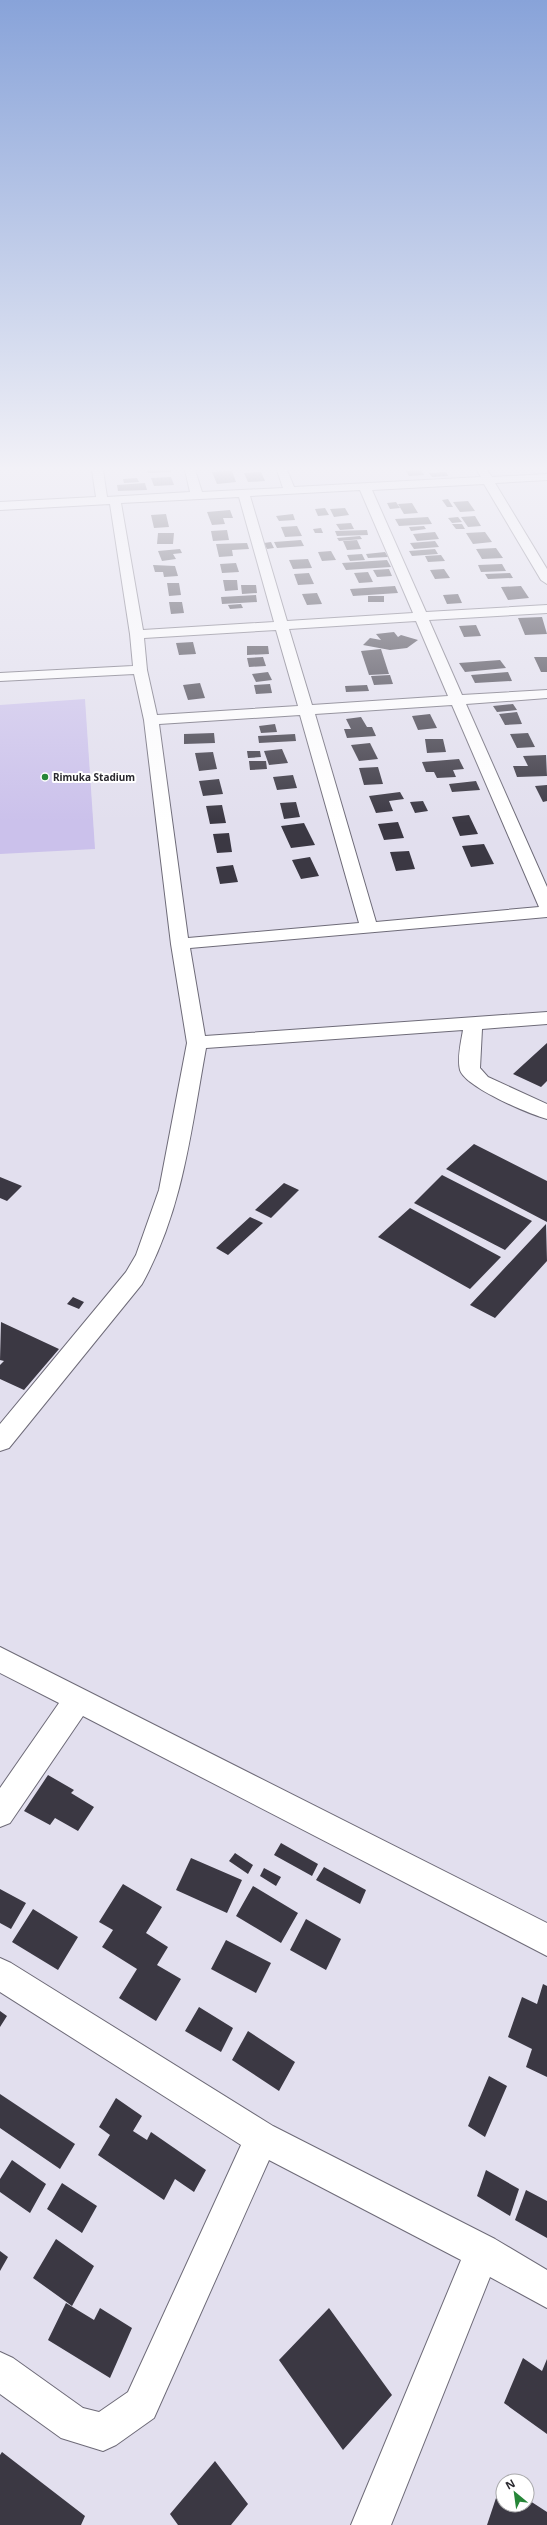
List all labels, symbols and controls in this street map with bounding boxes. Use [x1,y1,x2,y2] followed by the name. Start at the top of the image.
[53,770,135,784] place label: Rimuka Stadium
[40,772,50,782] marker: Rimuka Stadium
[495,2473,535,2513] north arrow
[502,2475,517,2493] text: N

